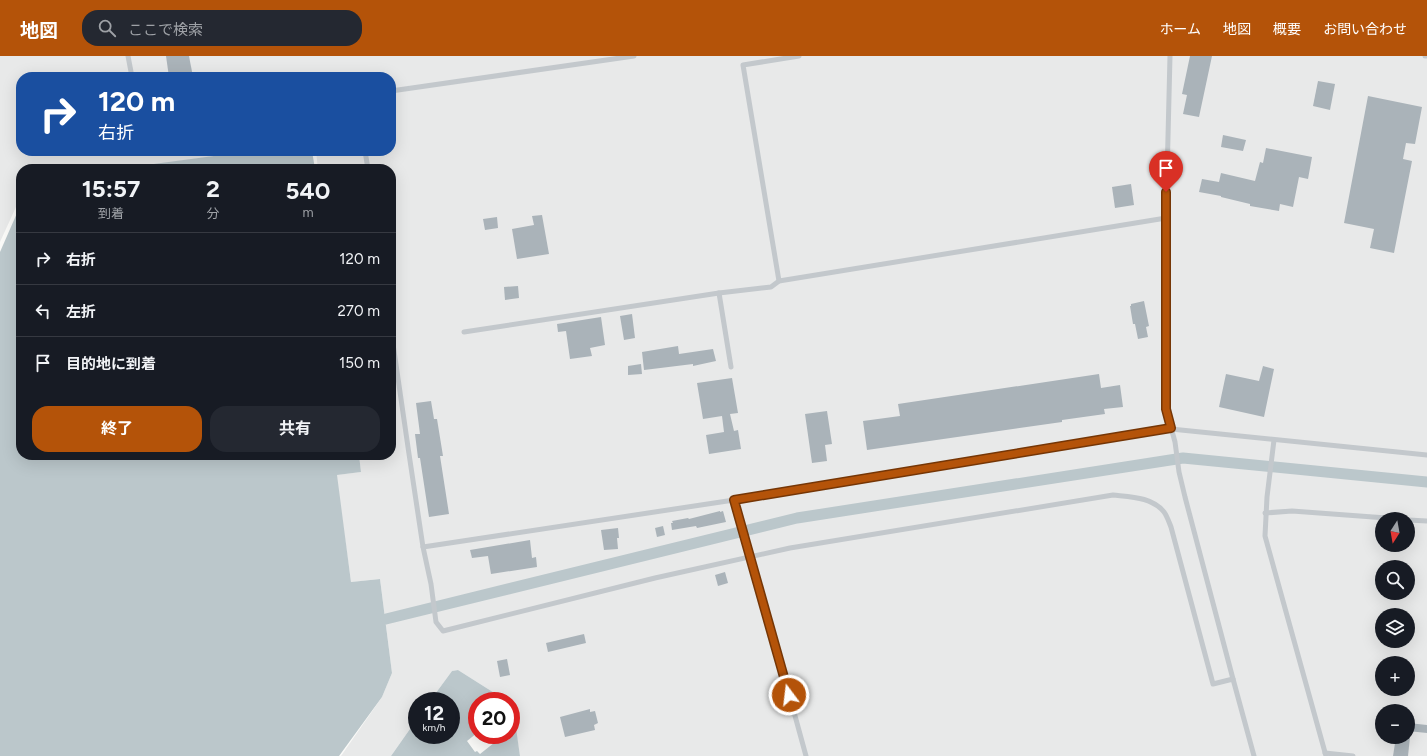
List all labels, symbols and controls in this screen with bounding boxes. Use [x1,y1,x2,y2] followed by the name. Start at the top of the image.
[82,10,362,46] search box
[96,17,118,39] icon: search
[20,19,58,42] text: 地図
[128,21,203,39] text: ここで検索
[1159,21,1201,38] text: ホーム
[1223,21,1251,38] text: 地図
[1273,21,1301,38] text: 概要
[1323,21,1407,38] text: お問い合わせ
[98,84,175,118] text: 120 m
[32,88,84,140] icon: right
[98,122,134,144] text: 右折
[1149,151,1183,192] pin
[1155,157,1177,179] icon: arrive
[82,174,140,203] text: 15:57
[206,174,220,203] text: 2
[286,176,330,205] text: 540
[302,205,313,220] text: m
[98,206,124,221] text: 到着
[206,206,219,221] text: 分
[32,248,54,270] icon: right
[339,250,380,268] text: 120 m
[66,251,96,269] text: 右折
[32,300,54,322] icon: left
[337,302,380,320] text: 270 m
[66,303,96,321] text: 左折
[32,352,54,374] icon: arrive
[339,354,380,372] text: 150 m
[66,355,156,373] text: 目的地に到着
[32,406,202,452] button: 終了
[210,406,380,452] button: 共有
[1375,512,1415,552] north arrow
[1375,512,1415,744] map controls
[1375,560,1415,600] button: search
[1375,608,1415,648] button: layers
[1375,656,1415,696] button: +
[768,674,810,716] position arrow
[468,692,520,744] speed limit sign: 20
[424,701,444,725] text: 12
[1375,704,1415,744] button: −
[423,721,445,734] text: km/h

